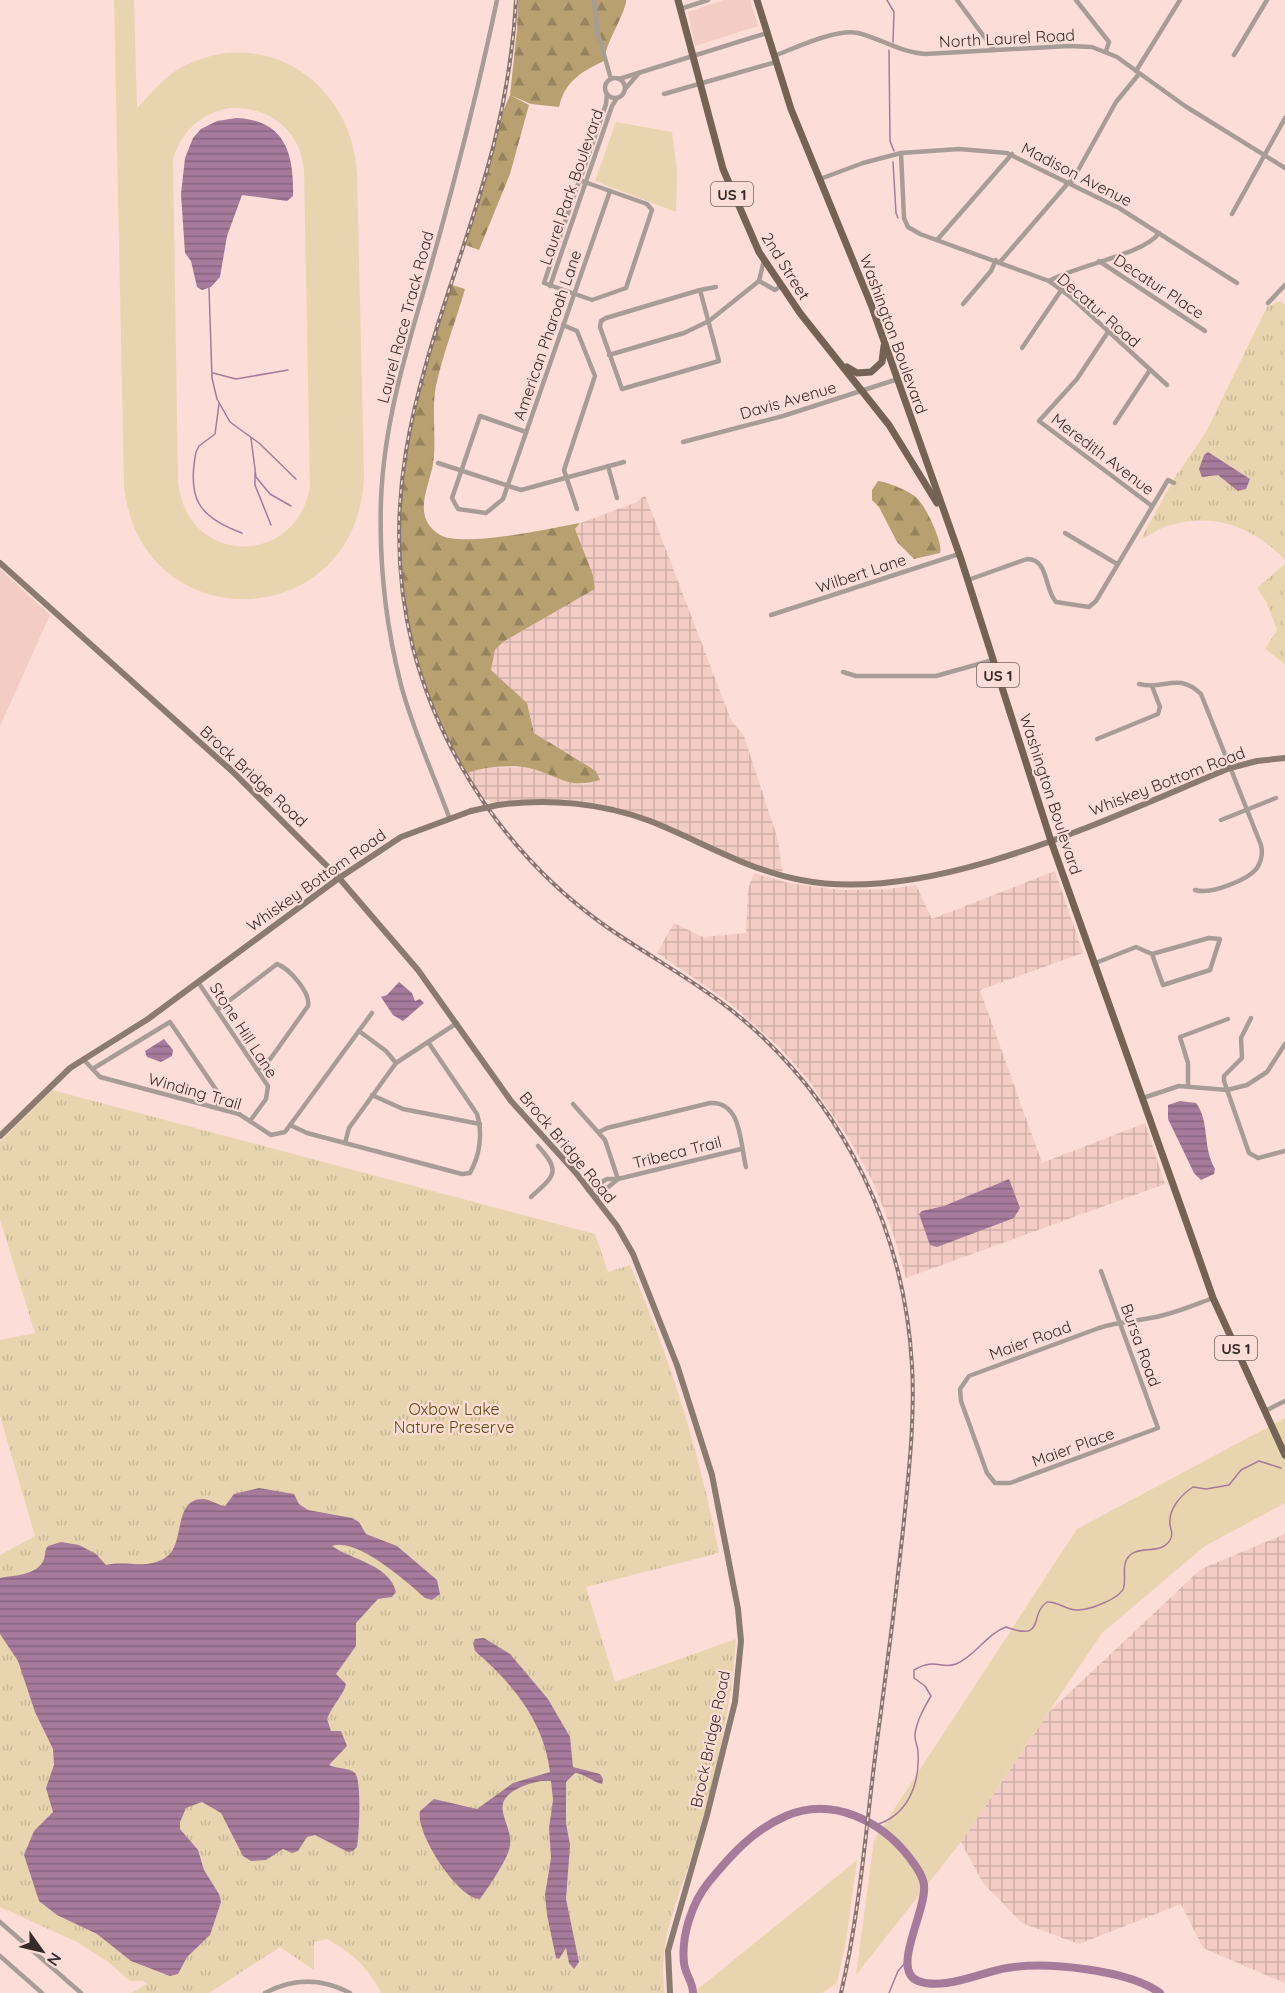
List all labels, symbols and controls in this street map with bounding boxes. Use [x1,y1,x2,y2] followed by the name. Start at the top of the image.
[939,24,1075,52] street label: North Laurel Road
[535,106,607,268] street label: Laurel Park Boulevard
[1018,137,1136,211] street label: Madison Avenue
[711,182,753,206] road number: US 1
[372,229,438,405] street label: Laurel Race Track Road
[757,229,815,303] street label: 2nd Street
[508,247,586,423] street label: American Pharoah Lane
[1110,249,1208,323] street label: Decatur Place
[856,252,932,416] street label: Washington Boulevard
[1053,269,1145,351] street label: Decatur Road
[737,377,839,423] street label: Davis Avenue
[1048,409,1158,499] street label: Meredith Avenue
[813,549,909,597] street label: Wilbert Lane
[977,663,1019,687] road number: US 1
[1016,711,1086,877] street label: Washington Boulevard
[196,721,312,831] street label: Brock Bridge Road
[1086,742,1248,820] street label: Whiskey Bottom Road
[243,824,389,936] street label: Whiskey Bottom Road
[206,978,282,1082] street label: Stone Hill Lane
[146,1068,244,1114] street label: Winding Trail
[515,1087,621,1207] street label: Brock Bridge Road
[631,1131,723,1173] street label: Tribeca Trail
[1117,1301,1165,1389] street label: Bursa Road
[986,1316,1074,1364] street label: Maier Road
[1215,1336,1257,1360] road number: US 1
[394,1399,514,1437] park label: Oxbow Lake Nature Preserve
[1029,1423,1117,1471] street label: Maier Place
[686,1669,734,1809] street label: Brock Bridge Road
[12,1921,72,1981] north arrow
[43,1949,66,1970] text: N

